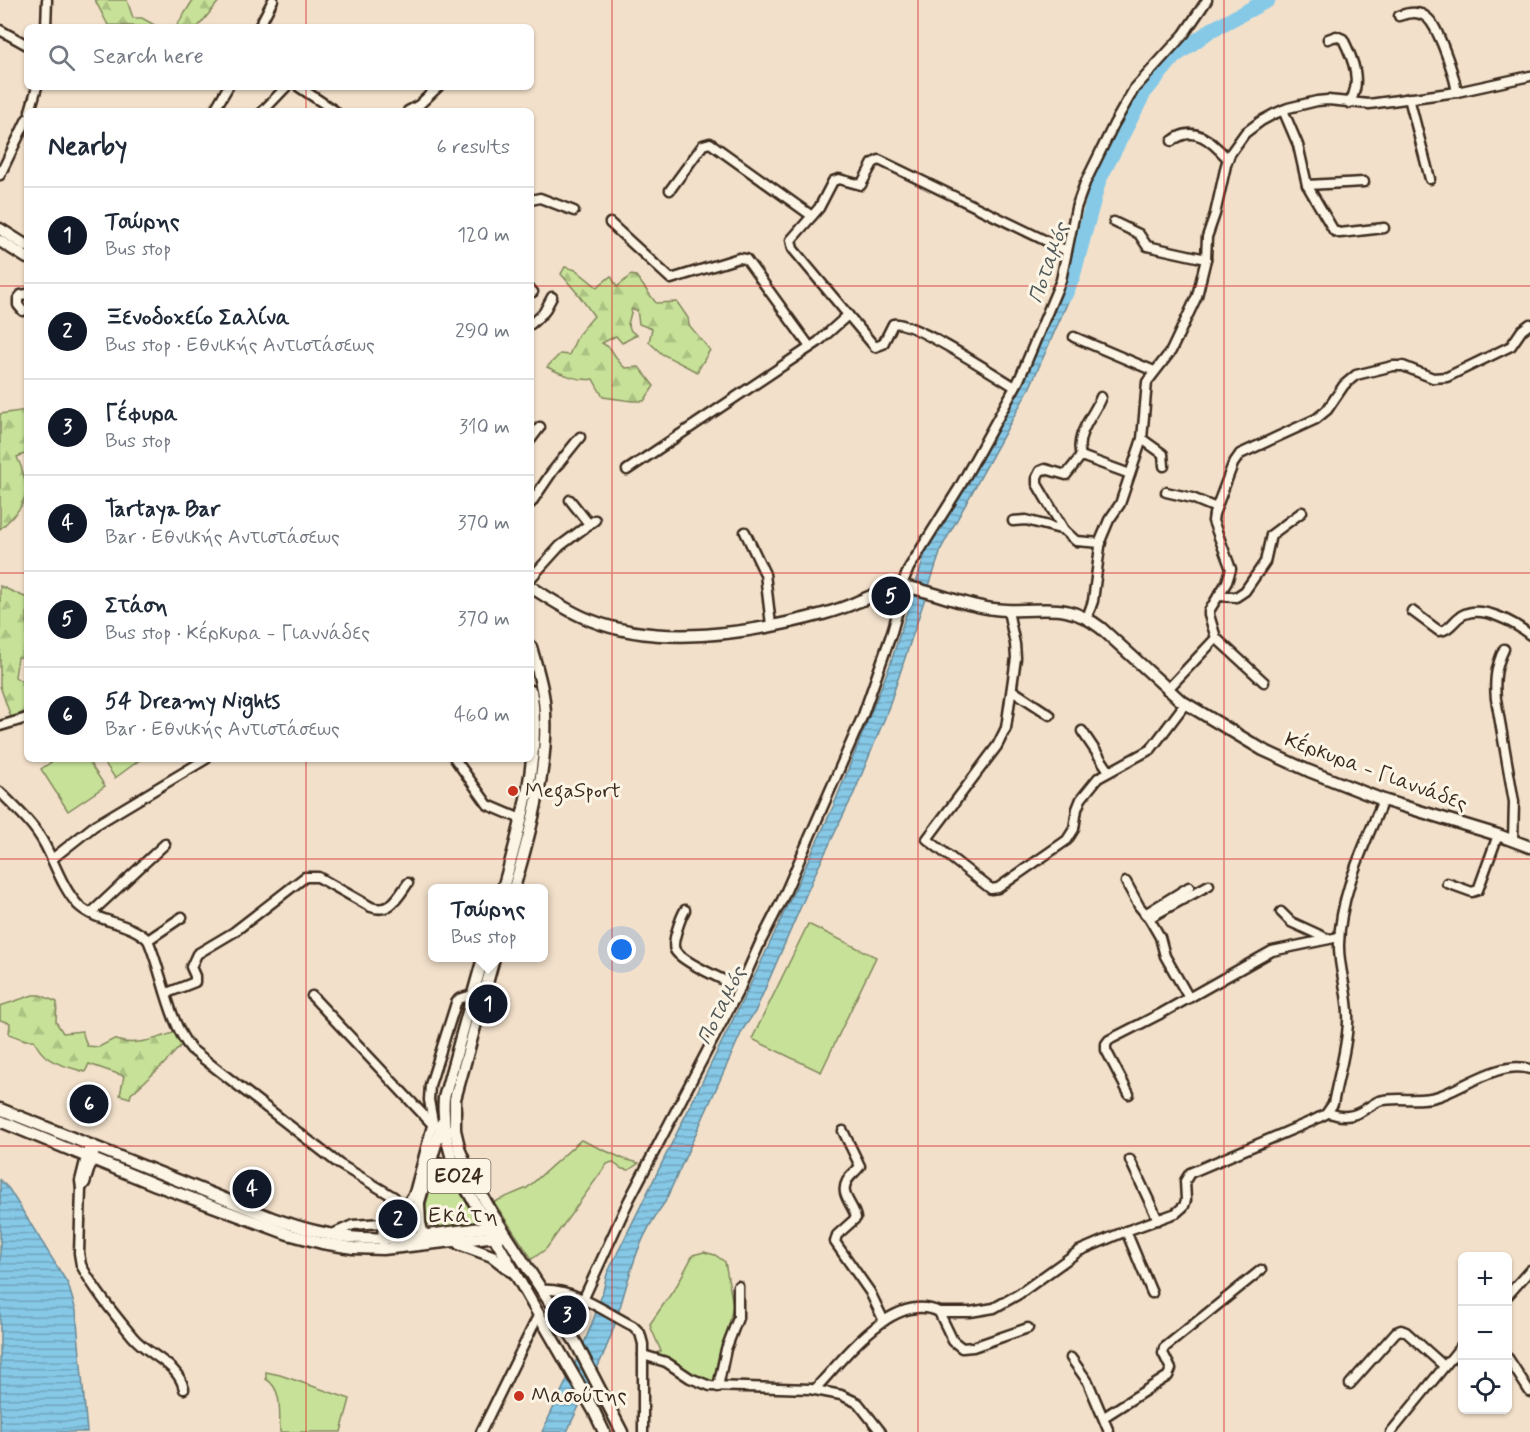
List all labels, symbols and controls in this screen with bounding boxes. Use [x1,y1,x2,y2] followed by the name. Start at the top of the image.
[24,24,534,90] search box
[45,41,78,74] icon: search
[93,43,204,71] text: Search here
[48,130,127,164] text: Nearby
[437,134,510,161] text: 6 results
[105,208,180,236] text: Τσώρης
[1022,218,1076,307] water label: Ποταμός
[63,222,72,249] text: 1
[457,222,510,249] text: 120 m
[105,236,171,263] text: Bus stop
[105,304,290,332] text: Ξενοδοχείο Σαλίνα
[63,318,72,345] text: 2
[455,318,510,345] text: 290 m
[105,332,375,359] text: Bus stop · Εθνικής Αντιστάσεως
[105,400,178,428] text: Γέφυρα
[63,414,72,441] text: 3
[459,414,510,441] text: 310 m
[105,428,171,455] text: Bus stop
[105,496,220,524] text: Tartaya Bar
[62,510,73,537] text: 4
[458,510,510,537] text: 370 m
[105,524,340,551] text: Bar · Εθνικής Αντιστάσεως
[872,574,910,618] pin: 5
[105,592,168,620] text: Στάση
[62,606,74,633] text: 5
[458,606,510,633] text: 370 m
[105,620,370,647] text: Bus stop · Κέρκυρα - Γιαννάδες
[105,688,280,716] text: 54 Dreamy Nights
[62,702,73,729] text: 6
[454,702,510,729] text: 460 m
[105,716,340,743] text: Bar · Εθνικής Αντιστάσεως
[1281,725,1472,818] street label: Κέρκυρα - Γιαννάδες
[525,777,621,807] place label: MegaSport
[506,784,520,798] marker: MegaSport
[428,884,548,962] popup
[451,896,525,924] text: Τσώρης
[451,924,517,951] text: Bus stop
[607,935,636,964] your location
[691,961,754,1050] water label: Ποταμός
[468,982,508,1026] pin: 1
[70,1082,109,1126] pin: 6
[428,1159,490,1193] road number: ΕΟ24
[232,1166,272,1212] pin: 4
[378,1196,418,1242] pin: 2
[429,1202,499,1230] district label: Εκάτη
[1458,1252,1512,1414] map controls
[1458,1252,1512,1306] button: +
[548,1292,586,1338] pin: 3
[1458,1306,1512,1360] button: −
[1458,1360,1512,1414] button: locate
[531,1382,627,1410] place label: Μασούτης
[512,1389,526,1403] marker: Μασούτης

